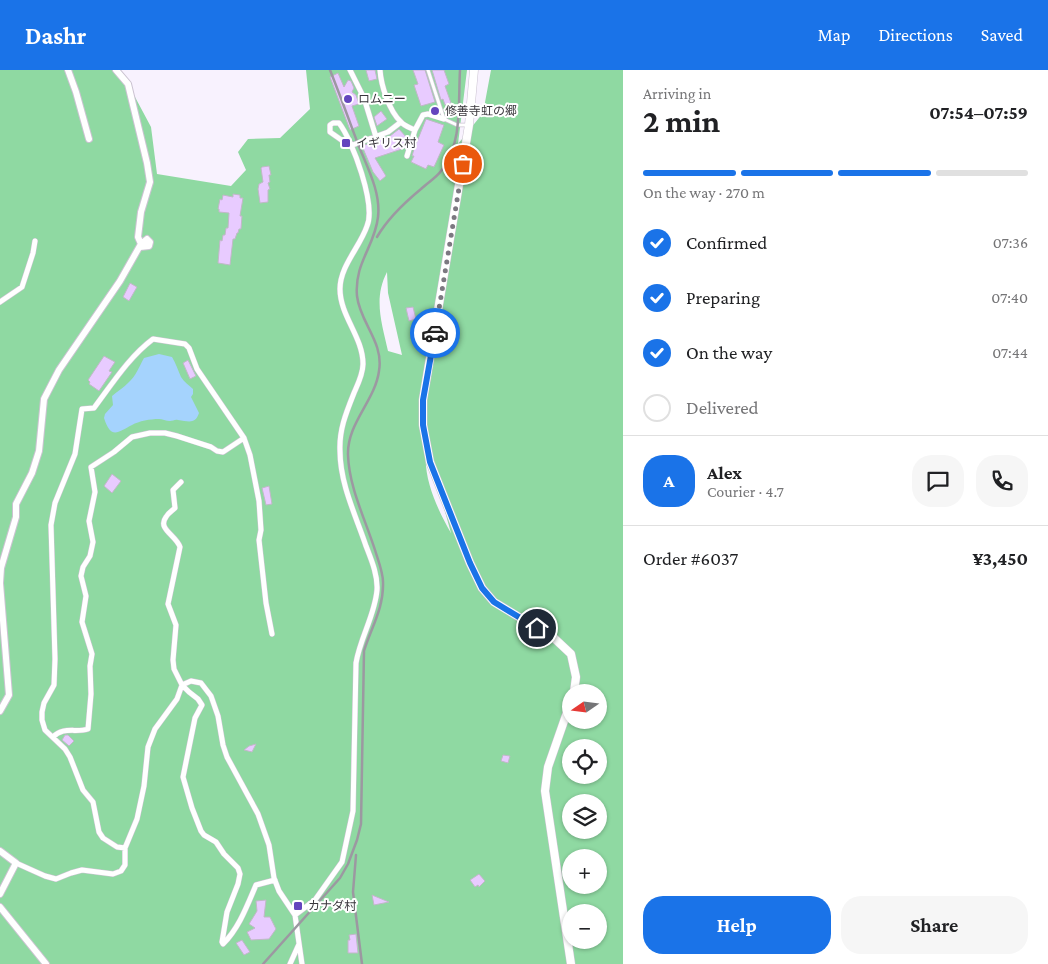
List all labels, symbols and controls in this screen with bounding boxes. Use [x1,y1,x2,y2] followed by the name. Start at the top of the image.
[25,22,86,49] text: Dashr
[818,25,850,45] text: Map
[878,25,953,45] text: Directions
[981,25,1023,45] text: Saved
[643,85,711,102] text: Arriving in
[358,92,406,106] place label: ロムニー
[342,93,354,105] marker: ロムニー
[929,102,1028,123] text: 07:54–07:59
[643,103,720,139] text: 2 min
[445,104,517,118] place label: 修善寺虹の郷
[429,105,441,117] marker: 修善寺虹の郷
[356,136,417,150] place label: イギリス村
[340,137,352,149] marker: イギリス村
[442,143,484,185] pin
[449,150,477,178] icon: bag
[643,184,765,201] text: On the way · 270 m
[643,229,671,257] icon: check
[686,232,767,253] text: Confirmed
[993,234,1028,251] text: 07:36
[643,284,671,312] icon: check
[686,287,760,308] text: Preparing
[991,289,1028,306] text: 07:40
[410,308,460,358] courier
[421,319,449,347] icon: car
[643,339,671,367] icon: check
[686,342,772,363] text: On the way
[992,344,1028,361] text: 07:44
[686,397,759,418] text: Delivered
[912,455,964,507] button: chat
[976,455,1028,507] button: phone
[707,462,742,483] text: Alex
[663,470,675,491] text: A
[707,483,784,500] text: Courier · 4.7
[643,548,738,569] text: Order #6037
[973,548,1028,569] text: ¥3,450
[516,607,558,649] pin
[523,614,551,642] icon: home
[562,684,608,729] north arrow
[562,684,607,949] map controls
[562,739,607,784] button: locate
[562,794,607,839] button: layers
[562,849,607,894] button: +
[643,896,831,954] button: Help
[841,896,1028,954] button: Share
[308,899,357,913] place label: カナダ村
[292,900,304,912] marker: カナダ村
[562,904,607,949] button: −

